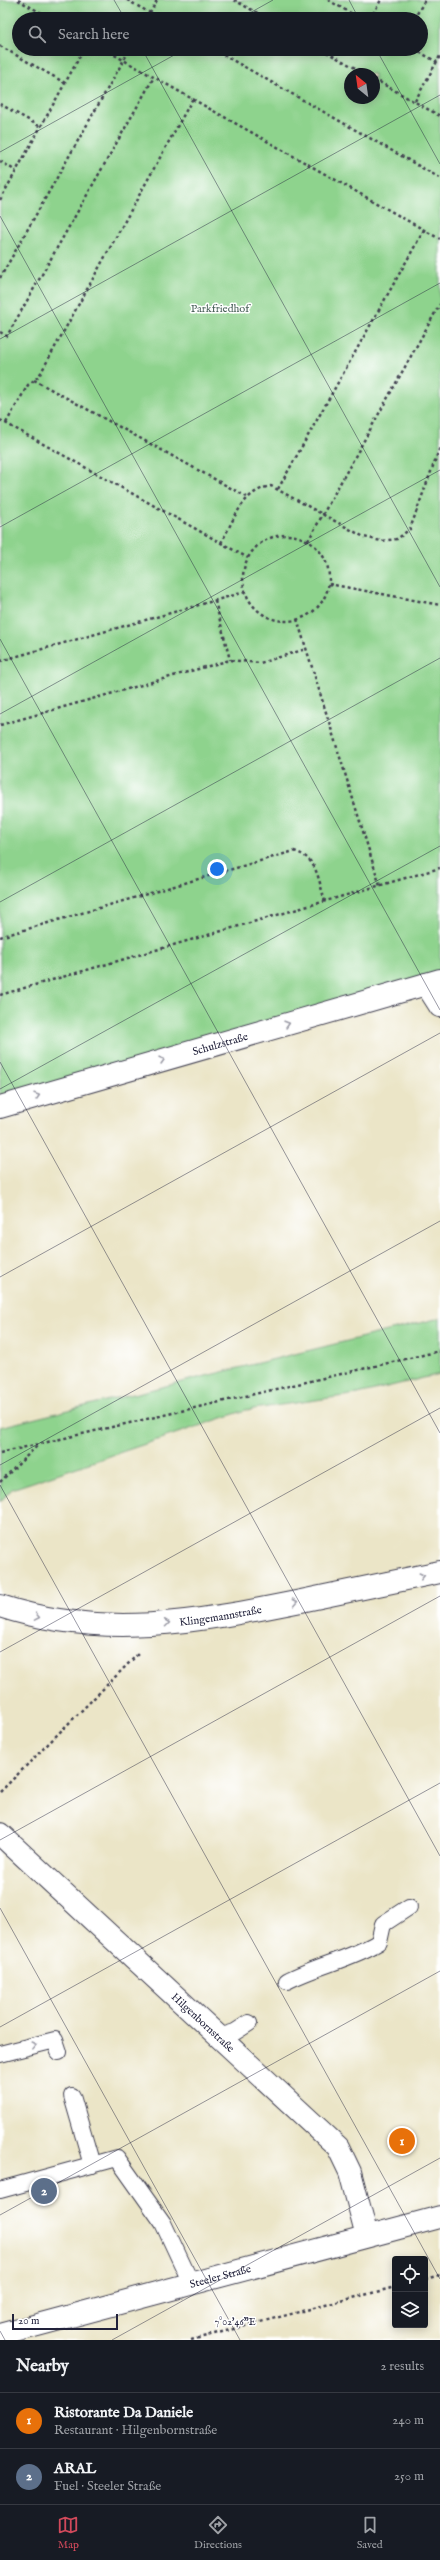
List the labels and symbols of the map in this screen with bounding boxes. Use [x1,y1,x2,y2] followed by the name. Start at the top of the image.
[344,68,380,104] north arrow
[191,302,251,316] park label: Parkfriedhof
[207,859,227,879] your location
[284,1020,291,1029] one-way arrow
[191,1030,250,1059] street label: Schulzstraße
[159,1056,166,1065] one-way arrow
[34,1092,41,1101] one-way arrow
[419,1572,425,1580] one-way arrow
[292,1598,298,1607] one-way arrow
[179,1603,263,1630] street label: Klingemannstraße
[34,1612,41,1620] one-way arrow
[164,1619,170,1628] one-way arrow
[168,1990,237,2056] street label: Hilgenbornstraße
[30,2042,37,2050] one-way arrow
[389,2126,415,2156] pin: 1
[31,2176,57,2206] pin: 2
[188,2262,253,2292] street label: Steeler Straße
[12,2312,118,2331] scale bar
[214,2316,256,2329] text: 7°02'46"E

